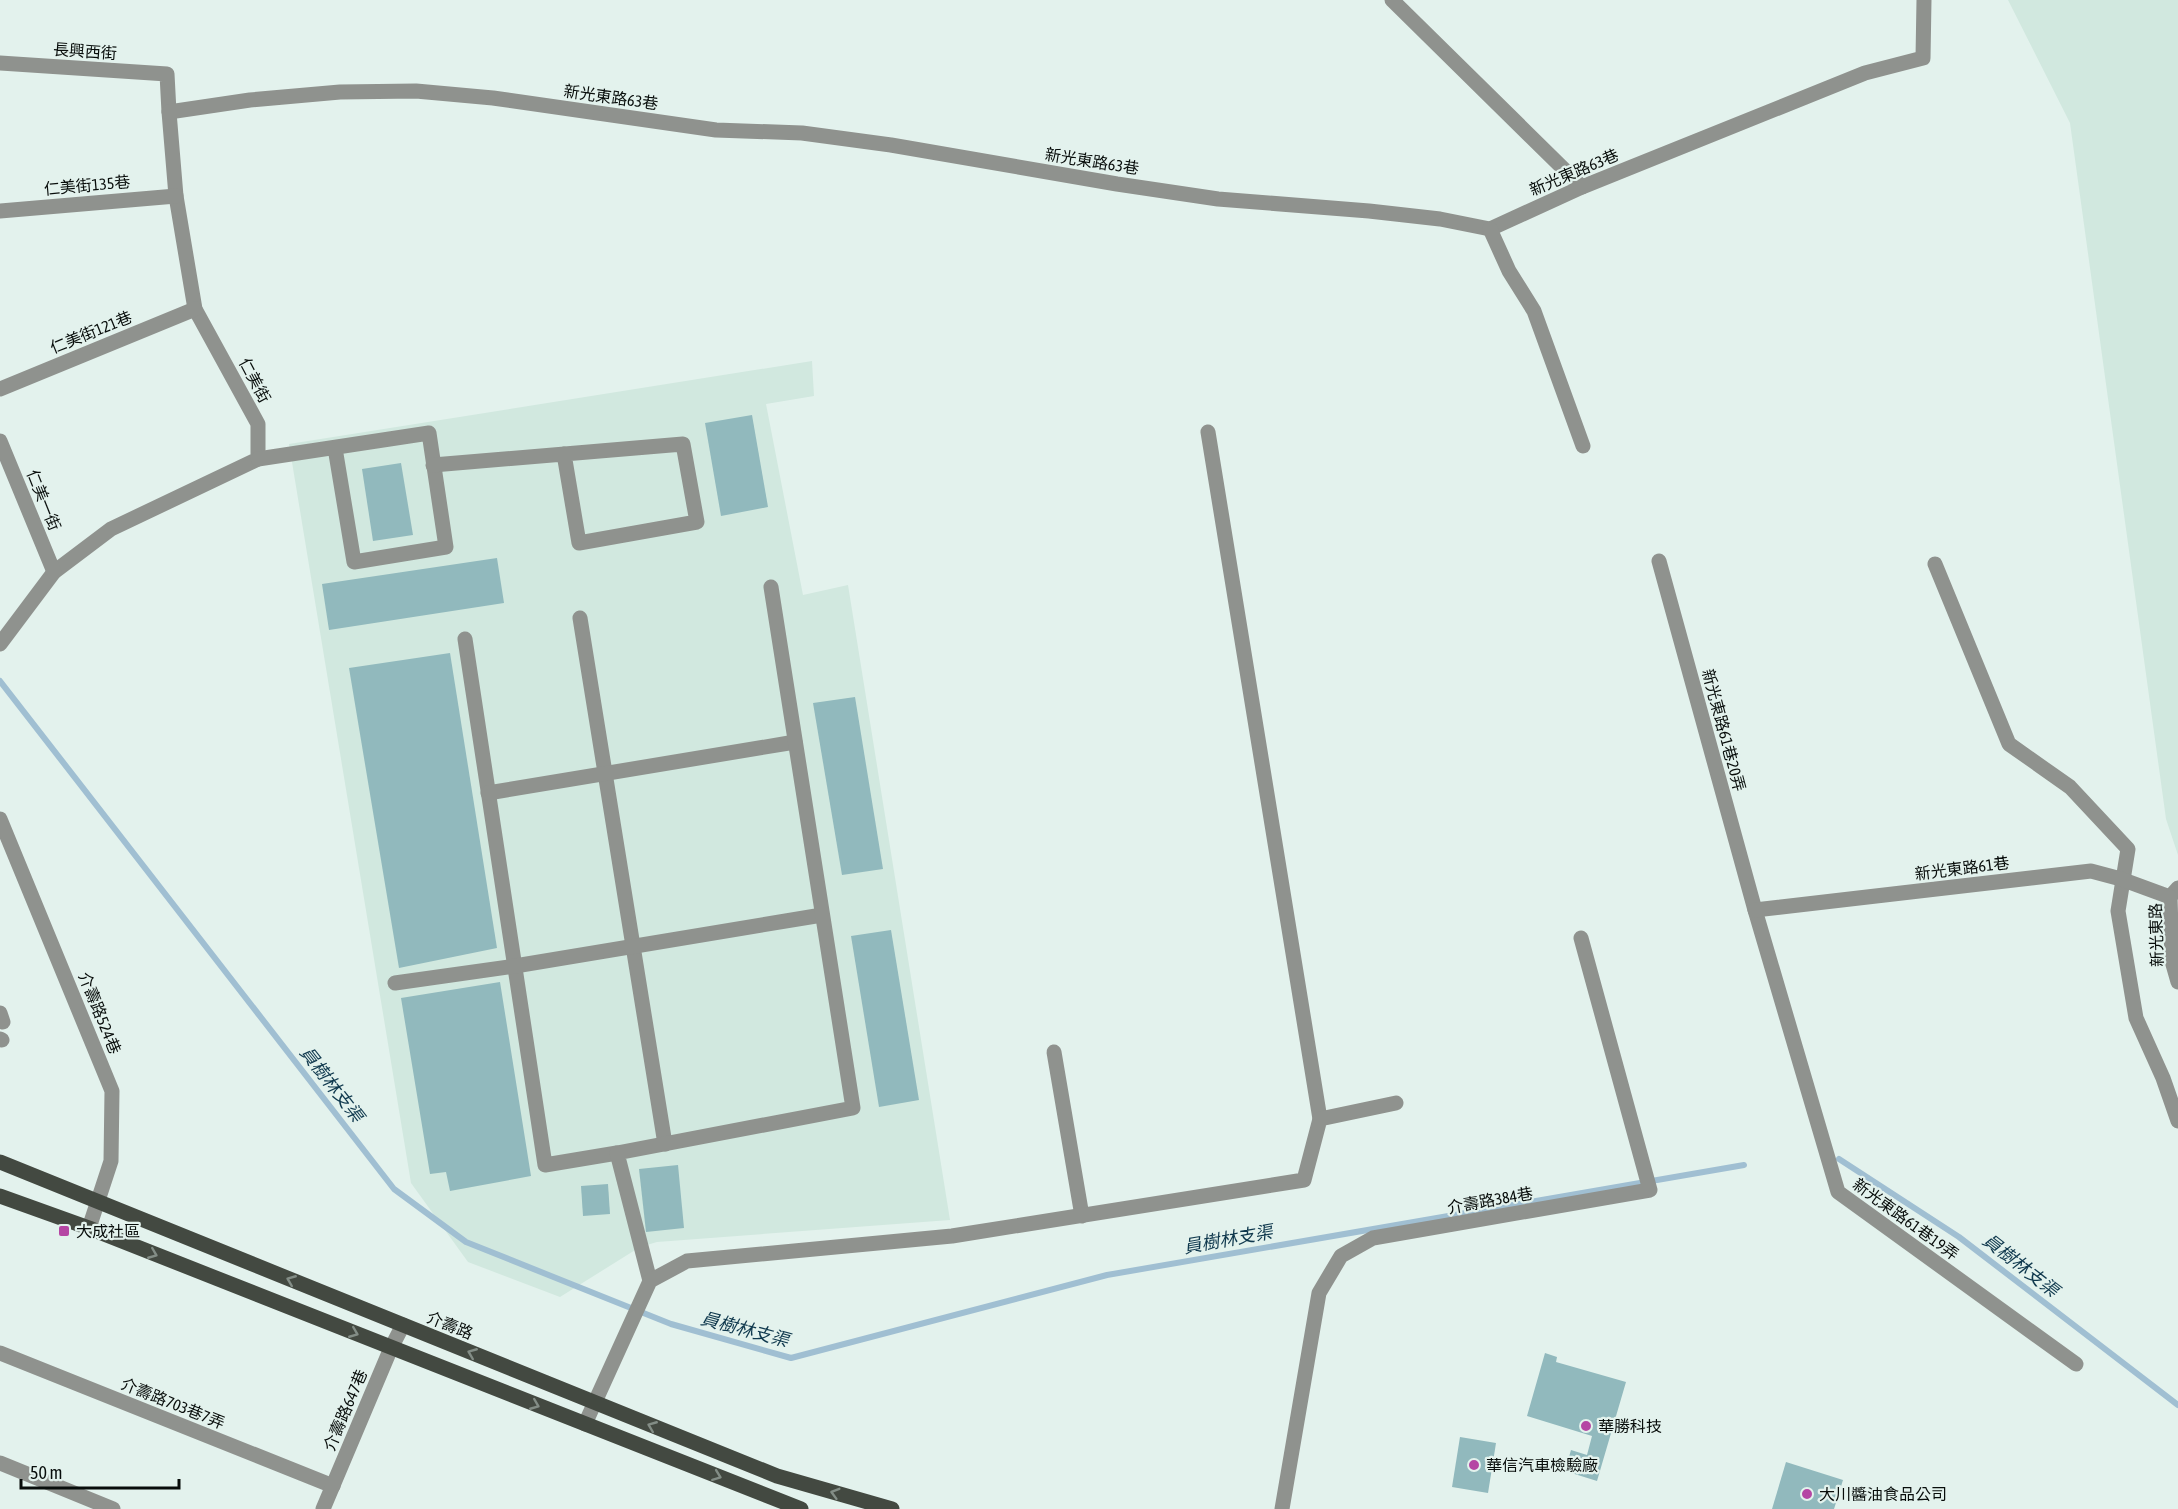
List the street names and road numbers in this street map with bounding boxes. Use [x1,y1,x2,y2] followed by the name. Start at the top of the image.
[52,40,118,62] street label: 長興西街
[563,81,659,113] street label: 新光東路63巷
[1044,145,1140,177] street label: 新光東路63巷
[1527,145,1621,199] street label: 新光東路63巷
[43,172,131,198] street label: 仁美街135巷
[47,307,135,357] street label: 仁美街121巷
[236,355,274,405] street label: 仁美街
[24,467,64,533] street label: 仁美一街
[1699,667,1749,793] street label: 新光東路61巷20弄
[1914,853,2010,883] street label: 新光東路61巷
[2146,903,2166,967] street label: 新光東路
[75,969,125,1057] street label: 介壽路524巷
[1850,1175,1962,1263] street label: 新光東路61巷19弄
[1446,1184,1534,1216] street label: 介壽路384巷
[424,1308,476,1342] street label: 介壽路
[320,1367,370,1453] street label: 介壽路647巷
[119,1374,227,1432] street label: 介壽路703巷7弄

